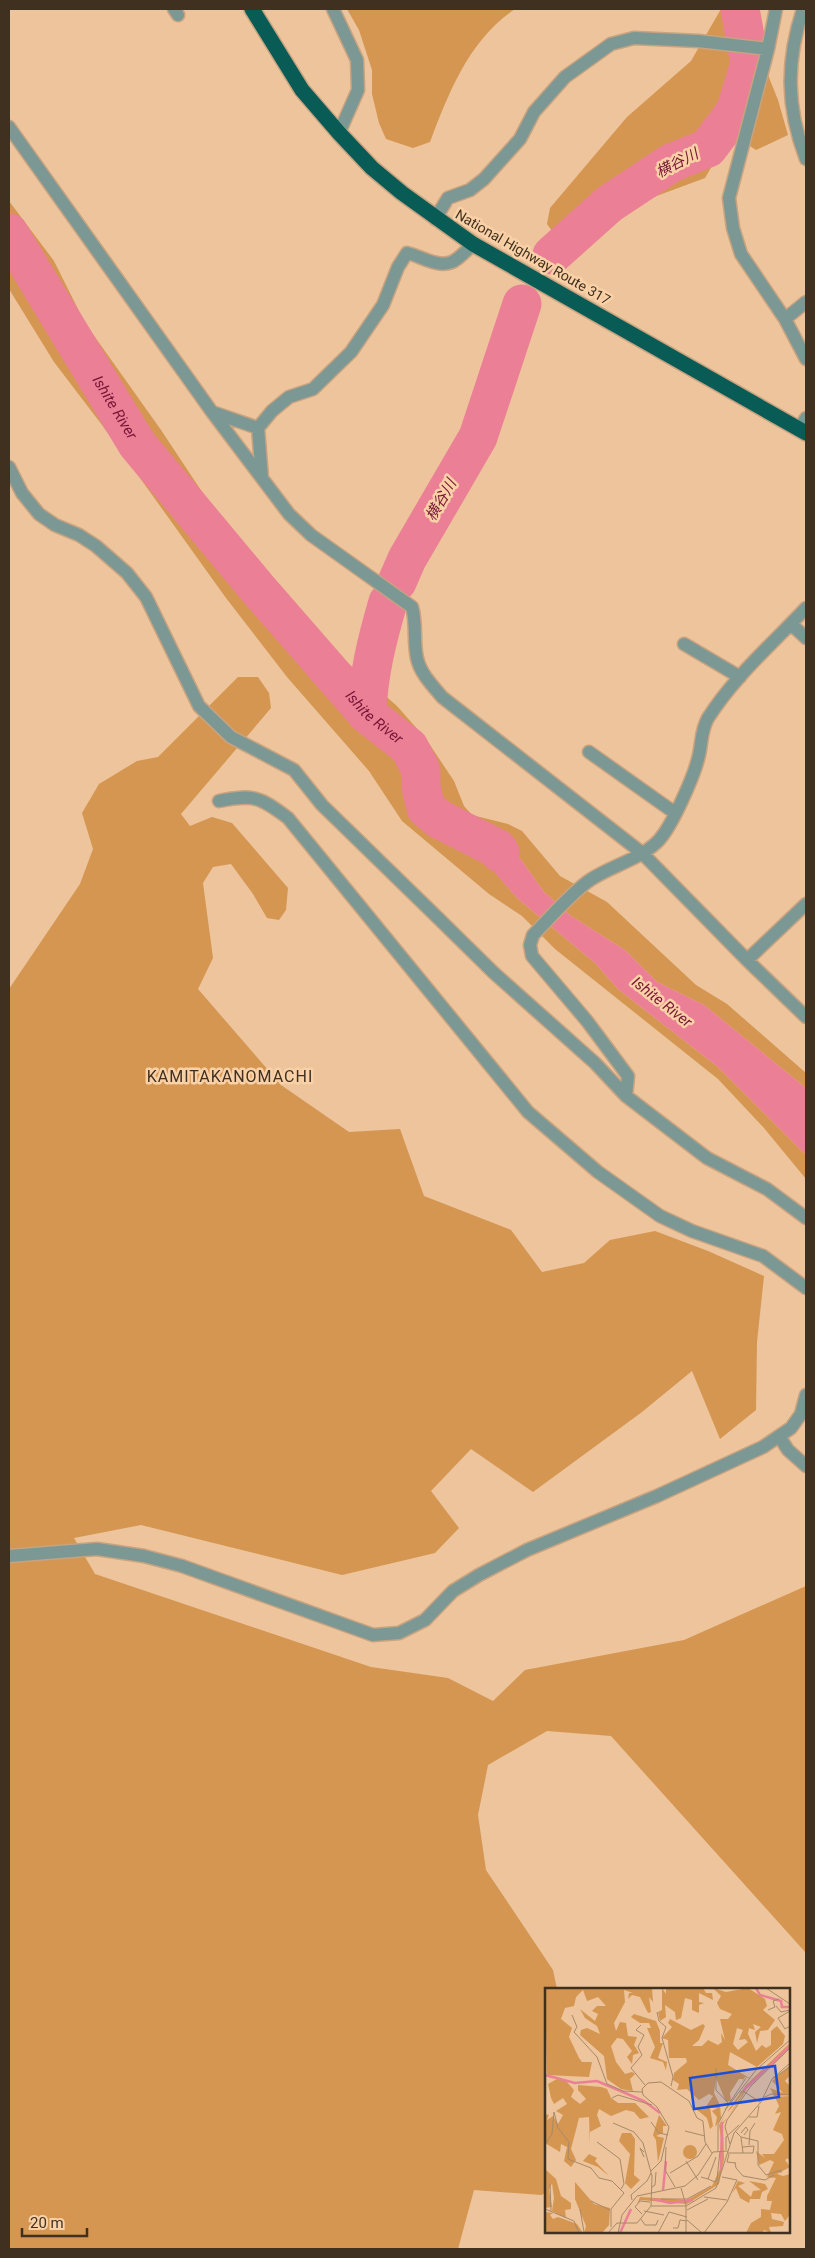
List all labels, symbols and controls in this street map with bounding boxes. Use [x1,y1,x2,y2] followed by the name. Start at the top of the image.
[653,144,703,181] water label: 横谷川
[453,206,613,308] street label: National Highway Route 317
[89,372,142,443] water label: Ishite River
[422,474,461,524] water label: 横谷川
[342,687,407,748] water label: Ishite River
[628,973,696,1032] water label: Ishite River
[147,1067,313,1086] district label: KAMITAKANOMACHI
[545,1988,790,2233] inset map
[22,2206,88,2238] scale bar
[30,2214,64,2232] text: 20 m

